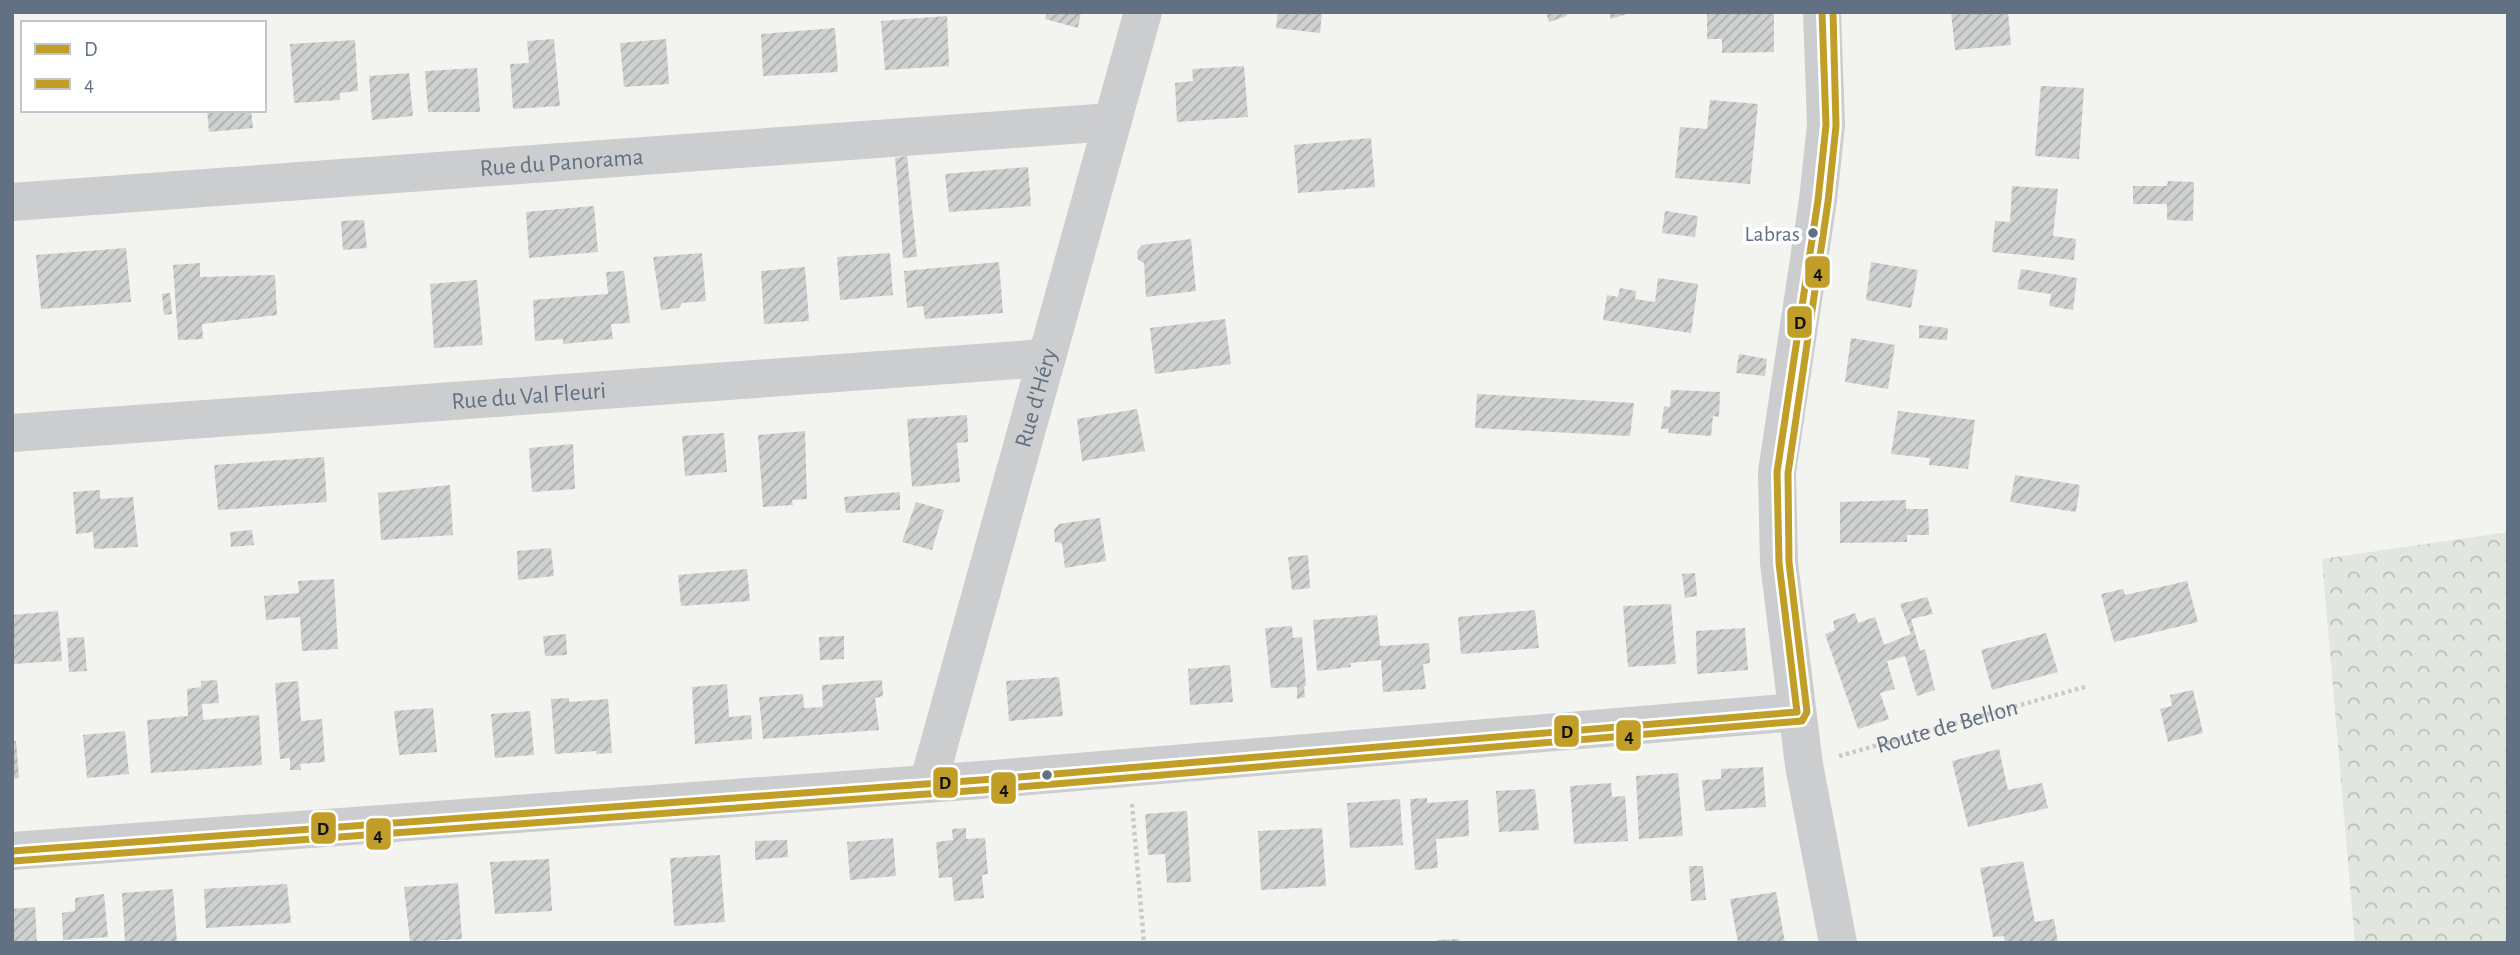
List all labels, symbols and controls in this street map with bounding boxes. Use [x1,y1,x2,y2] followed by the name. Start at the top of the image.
[21,21,266,112] legend
[84,39,98,60] text: D
[84,74,94,95] text: 4
[479,145,644,181] street label: Rue du Panorama
[1744,223,1800,245] place label: Labras
[1806,226,1820,240] marker: Labras
[1804,255,1831,289] line badge: 4
[1813,264,1823,283] text: 4
[1786,305,1813,339] line badge: D
[1794,314,1806,333] text: D
[1011,346,1062,450] street label: Rue d'Héry
[451,379,607,414] street label: Rue du Val Fleuri
[1874,695,2021,758] street label: Route de Bellon
[1553,714,1580,748] line badge: D
[1615,719,1642,752] line badge: 4
[1561,723,1573,742] text: D
[1624,727,1634,746] text: 4
[932,766,959,799] line badge: D
[1040,768,1054,782] unlabelled marker
[990,771,1017,805] line badge: 4
[939,774,951,793] text: D
[999,780,1009,799] text: 4
[310,811,337,845] line badge: D
[365,817,392,851] line badge: 4
[317,820,329,839] text: D
[373,826,383,845] text: 4

